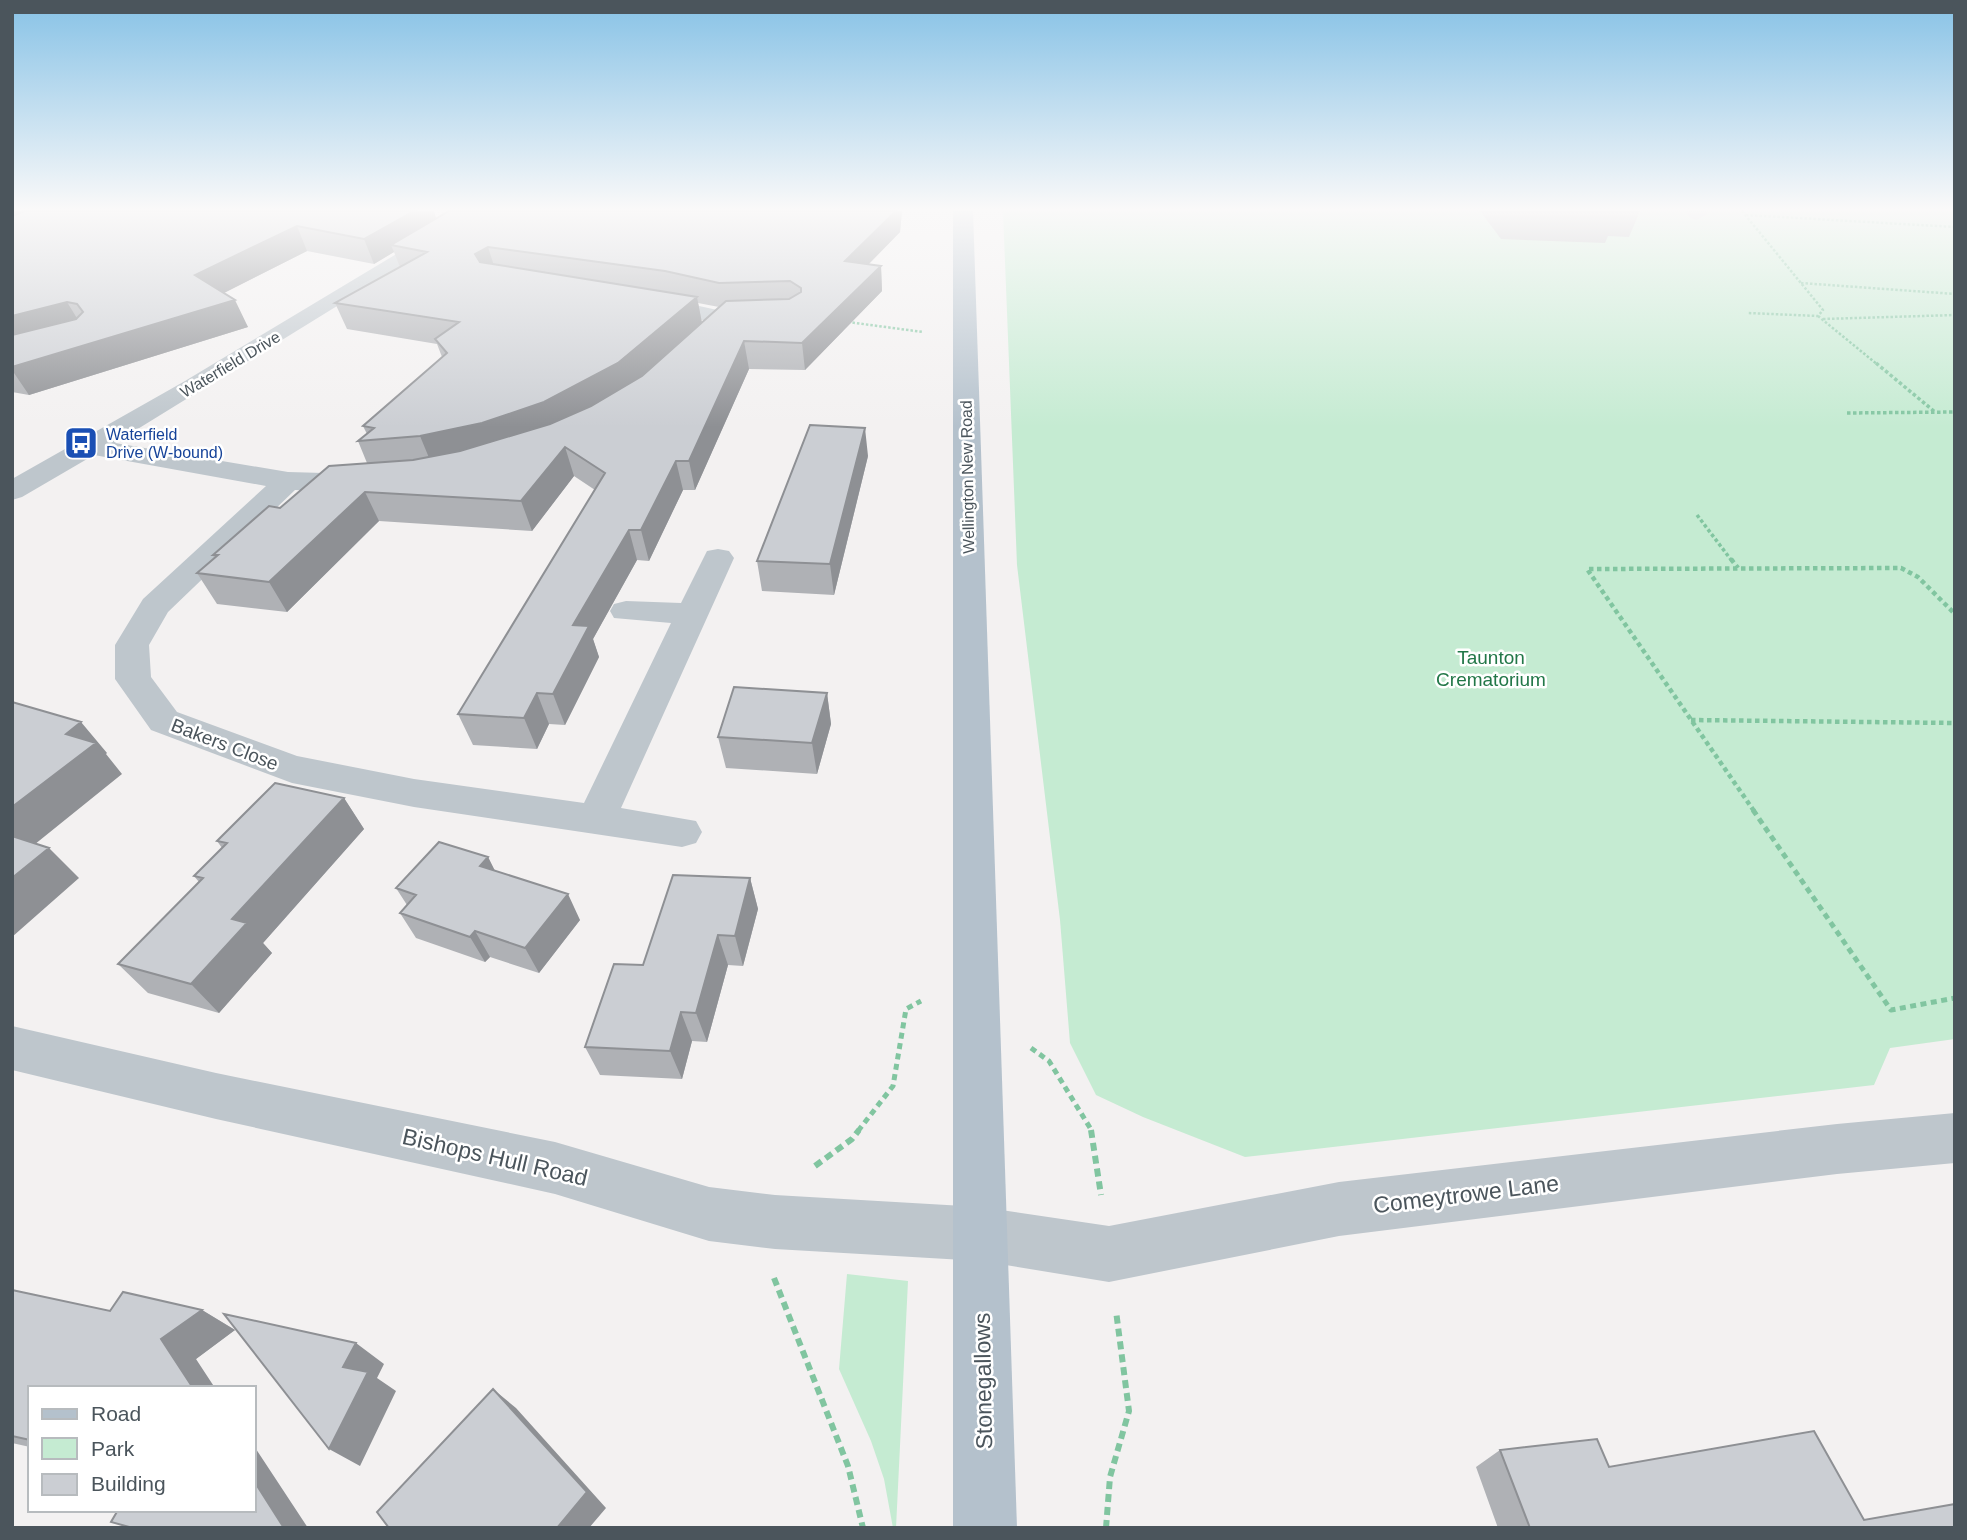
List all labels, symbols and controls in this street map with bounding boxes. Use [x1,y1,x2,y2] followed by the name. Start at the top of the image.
[177,328,283,401] street label: Waterfield Drive
[958,400,977,554] street label: Wellington New Road
[62,424,100,462] bus stop icon: Waterfield Drive (W-bound)
[106,426,223,461] place label: Waterfield Drive (W-bound)
[1436,647,1546,690] park label: Taunton Crematorium
[168,714,281,775] street label: Bakers Close
[400,1123,590,1191] street label: Bishops Hull Road
[1372,1170,1560,1218] street label: Comeytrowe Lane
[969,1312,997,1450] street label: Stonegallows
[28,1386,256,1512] legend
[91,1402,141,1425] text: Road
[91,1437,135,1460] text: Park
[91,1472,166,1495] text: Building

